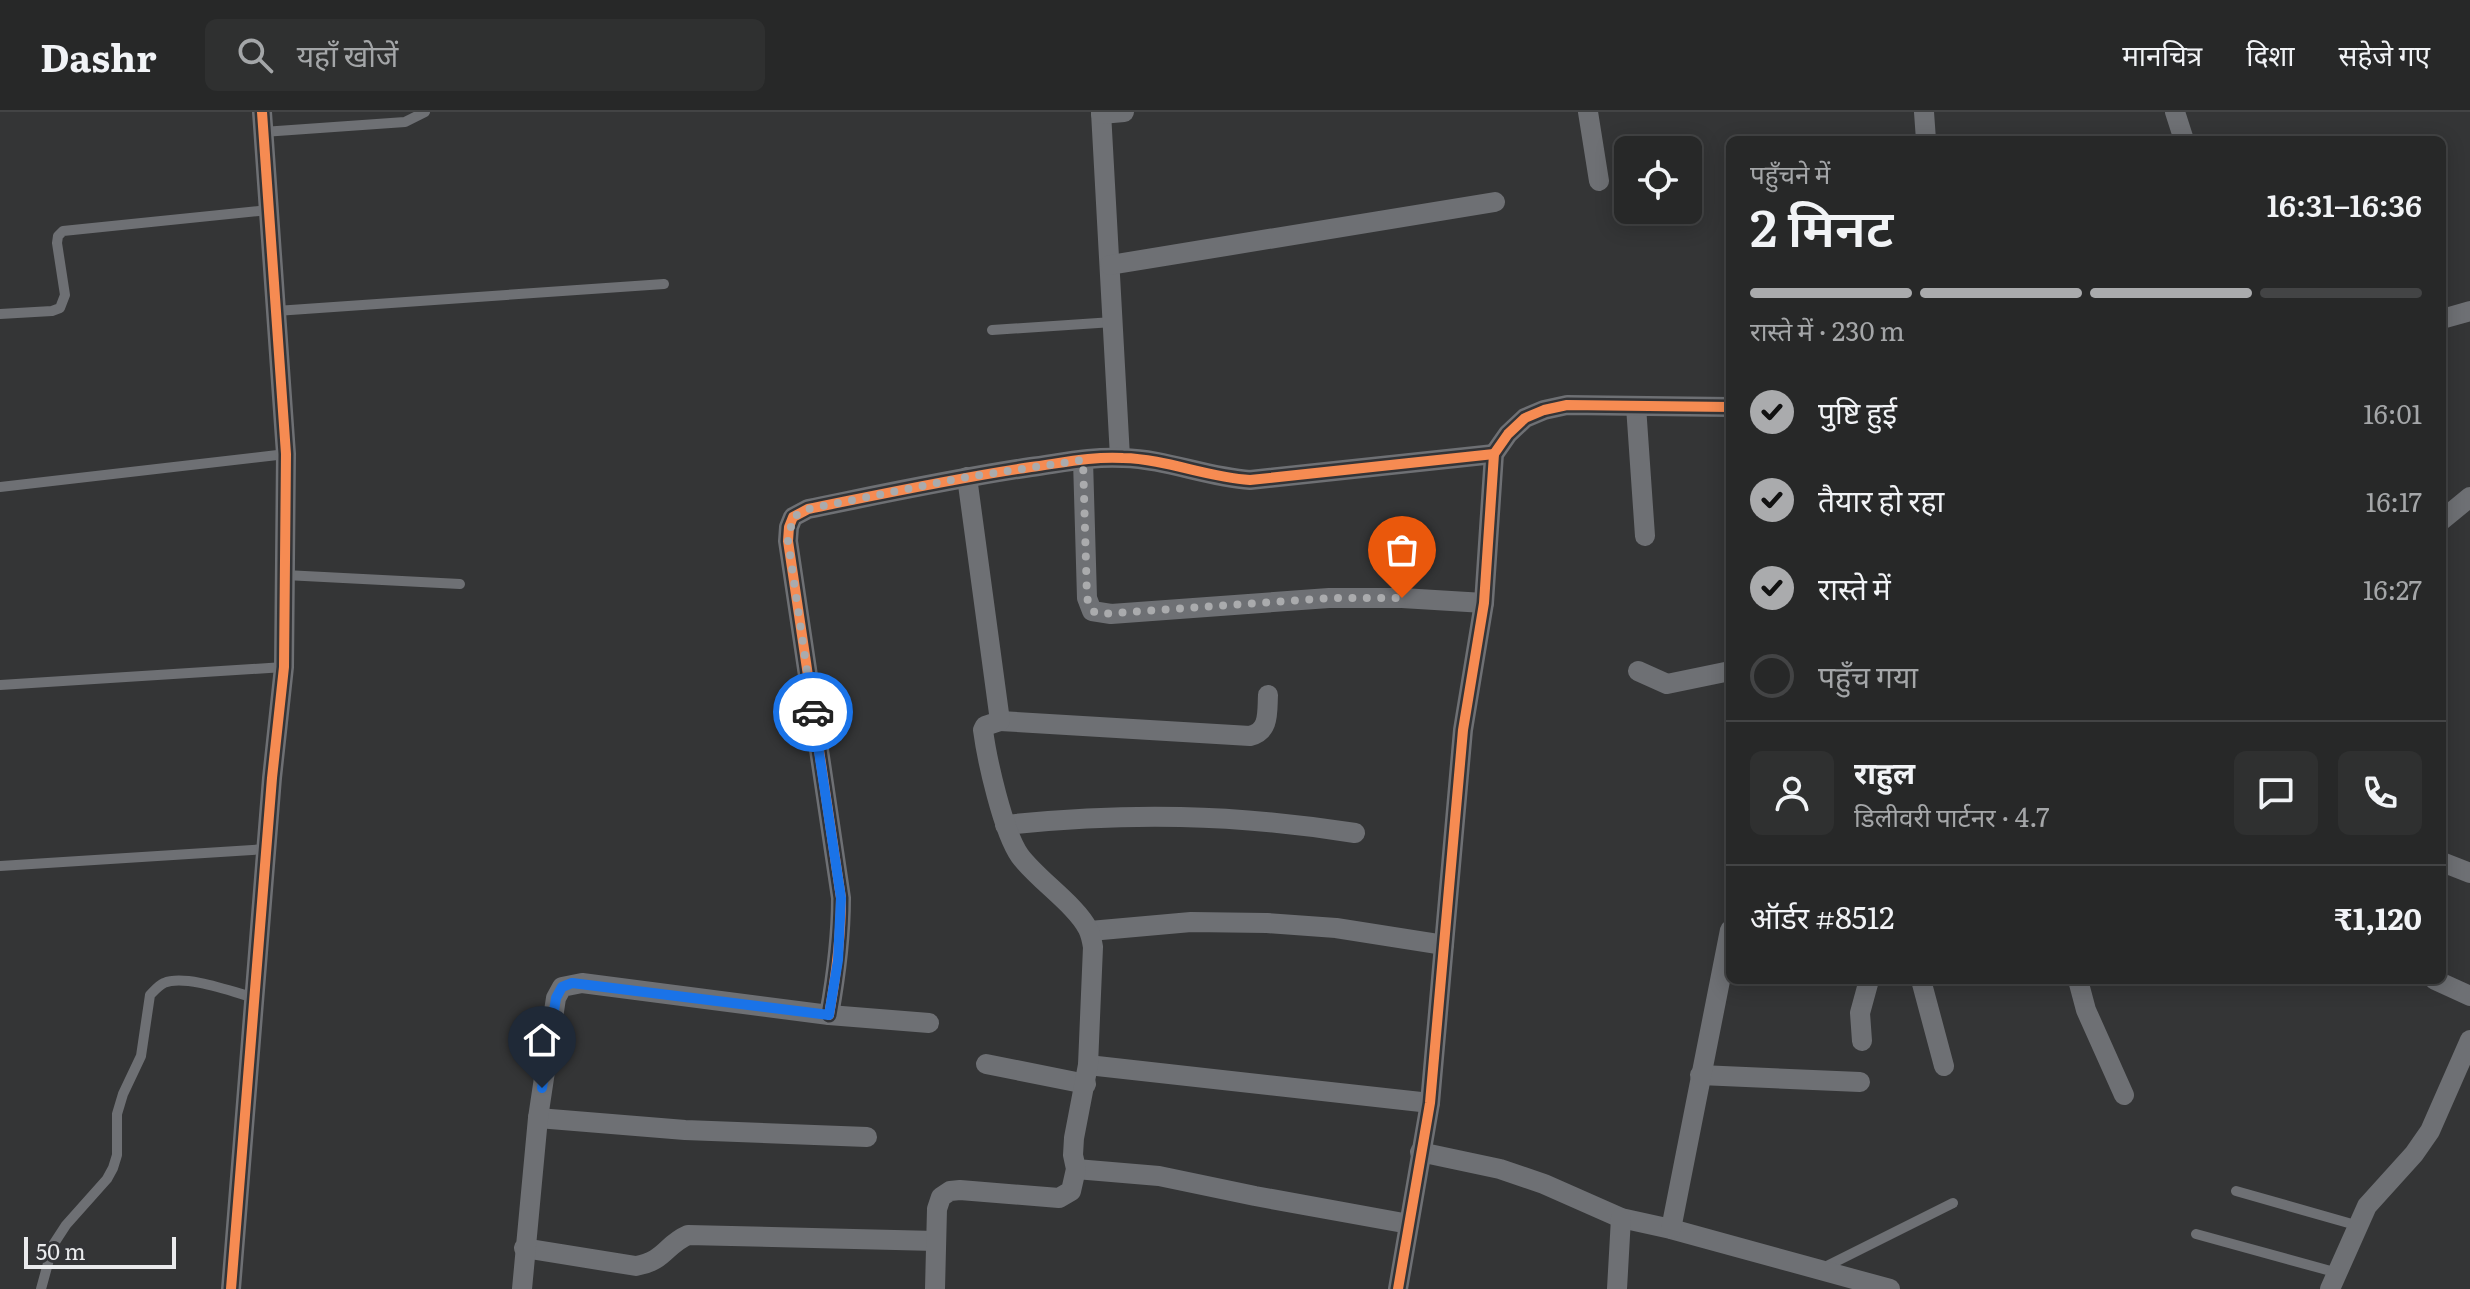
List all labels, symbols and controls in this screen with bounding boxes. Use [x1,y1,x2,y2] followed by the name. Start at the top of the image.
[205,19,765,91] search box
[40,27,157,84] text: Dashr
[297,32,398,76] text: यहाँ खोजें
[233,33,277,77] icon: search
[2122,33,2202,75] text: मानचित्र
[2246,33,2295,75] text: दिशा
[2339,33,2430,75] text: सहेजे गए
[1614,136,1702,224] map controls
[1614,136,1702,224] button: locate
[1750,153,1830,192] text: पहुँचने में
[2267,182,2422,226] text: 16:31–16:36
[1750,186,1893,263] text: 2 मिनट
[1750,310,1905,349] text: रास्ते में · 230 m
[1818,389,1897,433] text: पुष्टि हुई
[1750,390,1794,434] icon: check
[2363,393,2422,432] text: 16:01
[1818,477,1944,521] text: तैयार हो रहा
[1750,478,1794,522] icon: check
[2366,481,2422,520] text: 16:17
[1368,516,1436,598] pin
[1380,528,1424,572] icon: bag
[1818,565,1891,609] text: रास्ते में
[1750,566,1794,610] icon: check
[2363,569,2422,608] text: 16:27
[1818,653,1918,697] text: पहुँच गया
[773,672,853,752] courier
[791,690,835,734] icon: car
[1854,749,1915,793] text: राहुल
[1750,751,1834,835] button: person
[2234,751,2318,835] button: chat
[2338,751,2422,835] button: phone
[1854,796,2049,835] text: डिलीवरी पार्टनर · 4.7
[1750,894,1894,938] text: ऑर्डर #8512
[2334,895,2422,939] text: ₹1,120
[508,1006,576,1088] pin
[520,1018,564,1062] icon: home
[24,1233,176,1269] scale bar
[36,1234,86,1267] text: 50 m

